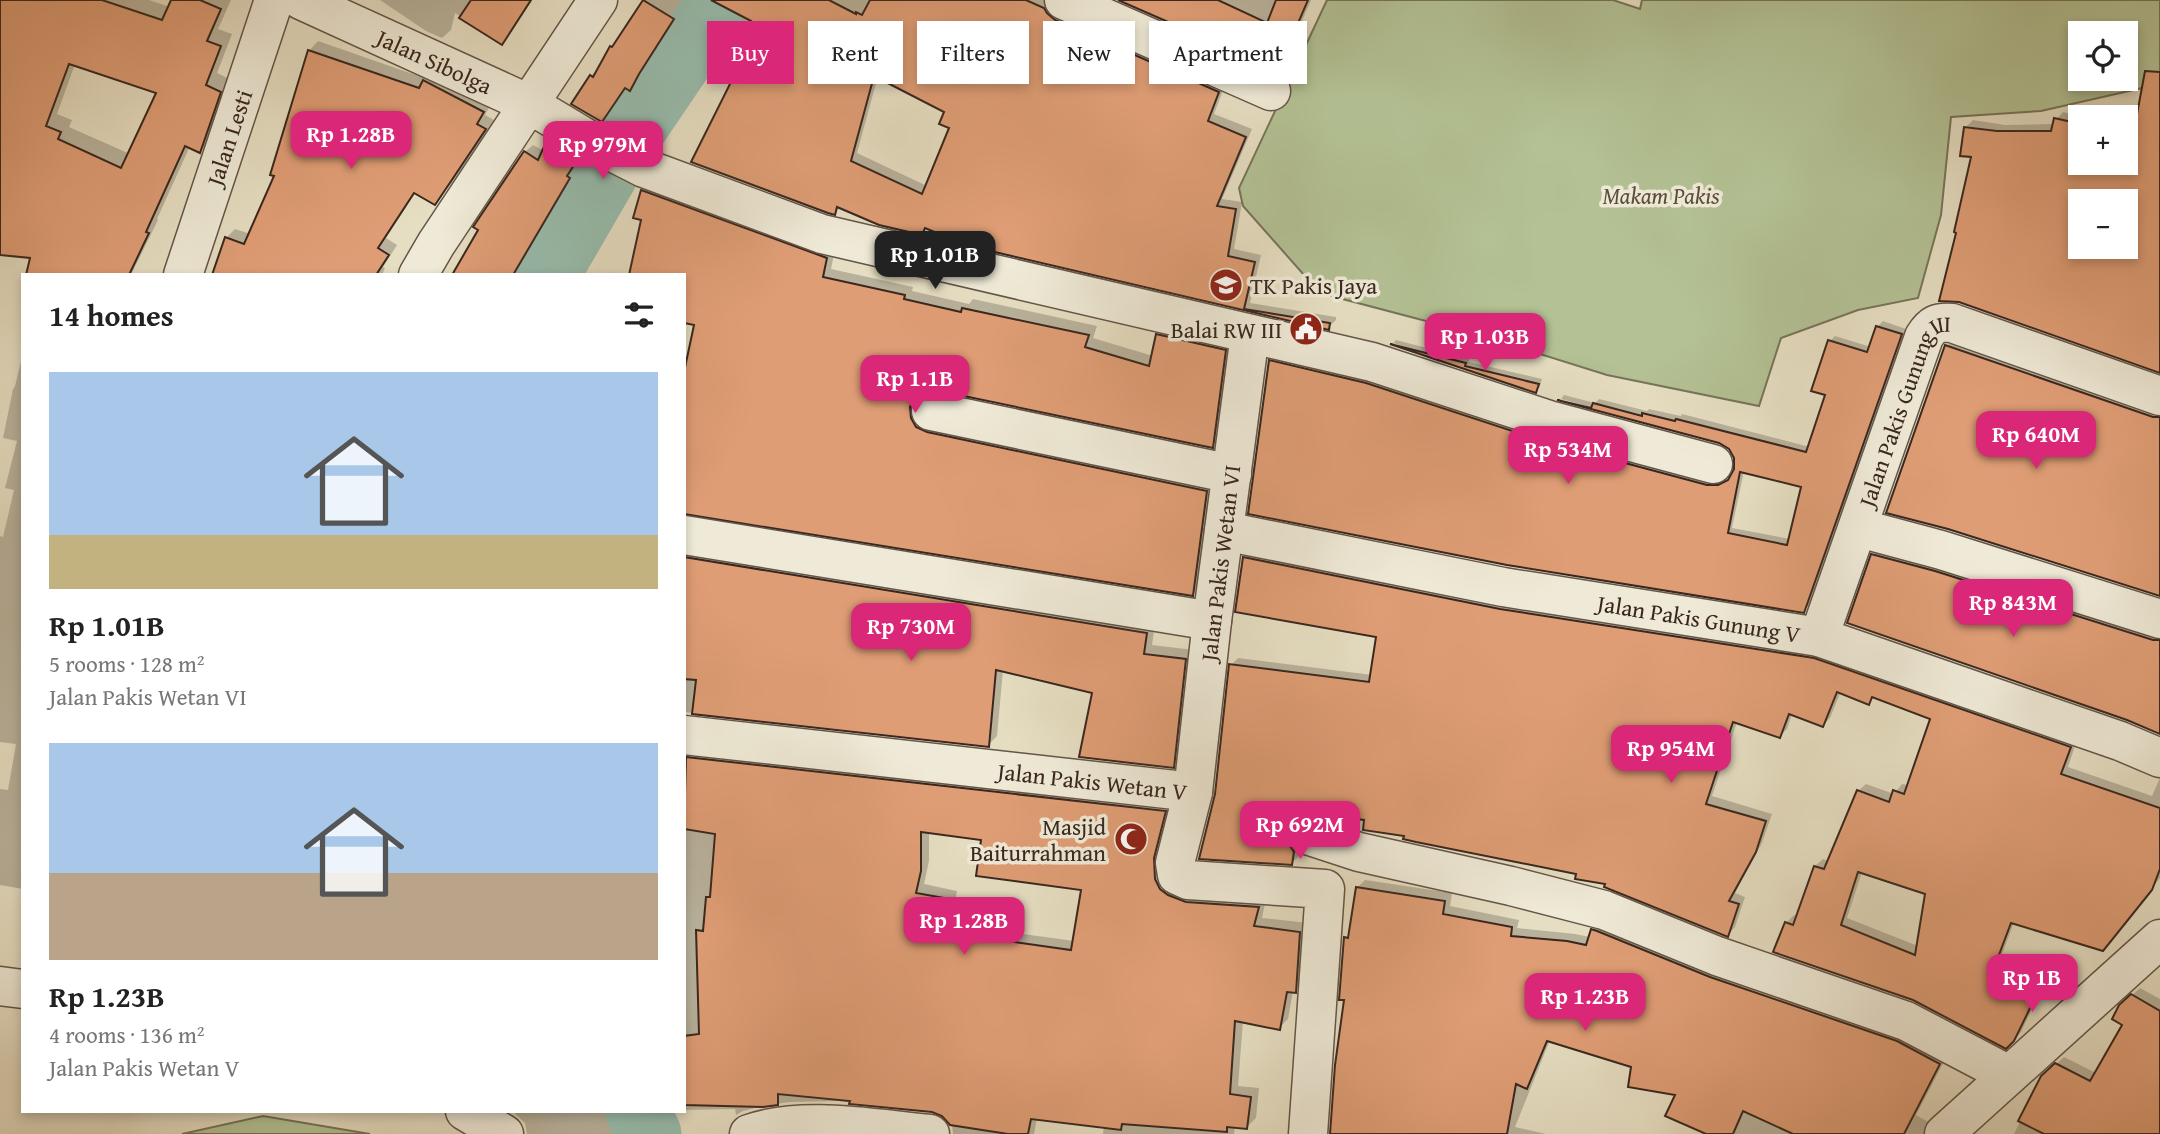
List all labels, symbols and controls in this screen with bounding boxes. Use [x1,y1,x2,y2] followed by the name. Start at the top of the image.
[369,19,498,102] street label: Jalan Sibolga
[707,21,794,84] chip: Buy
[808,21,903,84] chip: Rent
[917,21,1029,84] chip: Filters
[1043,21,1135,84] chip: New
[1149,21,1307,84] chip: Apartment
[2068,21,2138,259] map controls
[2068,21,2138,91] button: locate
[196,85,260,192] street label: Jalan Lesti
[2068,105,2138,175] button: +
[279,111,423,171] pin: Rp 1.28B
[307,117,395,150] text: Rp 1.28B
[538,122,668,181] pin: Rp 979M
[559,127,647,160] text: Rp 979M
[1603,179,1720,212] park label: Makam Pakis
[2068,189,2138,259] button: −
[863,232,1007,291] pin: Rp 1.01B
[891,237,979,270] text: Rp 1.01B
[1207,266,1245,304] school or university icon: TK Pakis Jaya
[1250,269,1377,302] place label: TK Pakis Jaya
[49,293,174,337] text: 14 homes
[620,296,658,334] icon: filters
[1848,306,1951,514] street label: Jalan Pakis Gunung III
[1287,310,1325,348] public building icon: Balai RW III
[1171,313,1282,346] place label: Balai RW III
[1413,314,1557,373] pin: Rp 1.03B
[1441,319,1529,352] text: Rp 1.03B
[850,356,980,415] pin: Rp 1.1B
[877,361,953,394] text: Rp 1.1B
[1971,412,2101,471] pin: Rp 640M
[1992,417,2080,450] text: Rp 640M
[291,418,417,544] icon: home
[1503,426,1633,486] pin: Rp 534M
[1524,432,1612,465] text: Rp 534M
[1191,463,1248,666] street label: Jalan Pakis Wetan VI
[1948,580,2078,639] pin: Rp 843M
[1592,585,1803,650] street label: Jalan Pakis Gunung V
[1969,585,2057,618] text: Rp 843M
[49,603,165,647] text: Rp 1.01B
[846,604,976,663] pin: Rp 730M
[867,609,955,642] text: Rp 730M
[49,647,204,680] text: 5 rooms · 128 m²
[49,680,247,713] text: Jalan Pakis Wetan VI
[1606,726,1736,785] pin: Rp 954M
[1627,731,1715,764] text: Rp 954M
[993,753,1189,808] street label: Jalan Pakis Wetan V
[291,789,417,915] icon: home
[1235,802,1365,861] pin: Rp 692M
[1256,807,1344,840] text: Rp 692M
[970,810,1107,869] place label: Masjid Baiturrahman
[1112,820,1150,858] mosque icon: Masjid Baiturrahman
[892,898,1036,957] pin: Rp 1.28B
[920,903,1008,936] text: Rp 1.28B
[1983,954,2081,1014] pin: Rp 1B
[2003,960,2061,993] text: Rp 1B
[49,974,165,1018] text: Rp 1.23B
[1513,974,1657,1033] pin: Rp 1.23B
[1541,979,1629,1012] text: Rp 1.23B
[49,1018,204,1051] text: 4 rooms · 136 m²
[49,1051,239,1084] text: Jalan Pakis Wetan V

